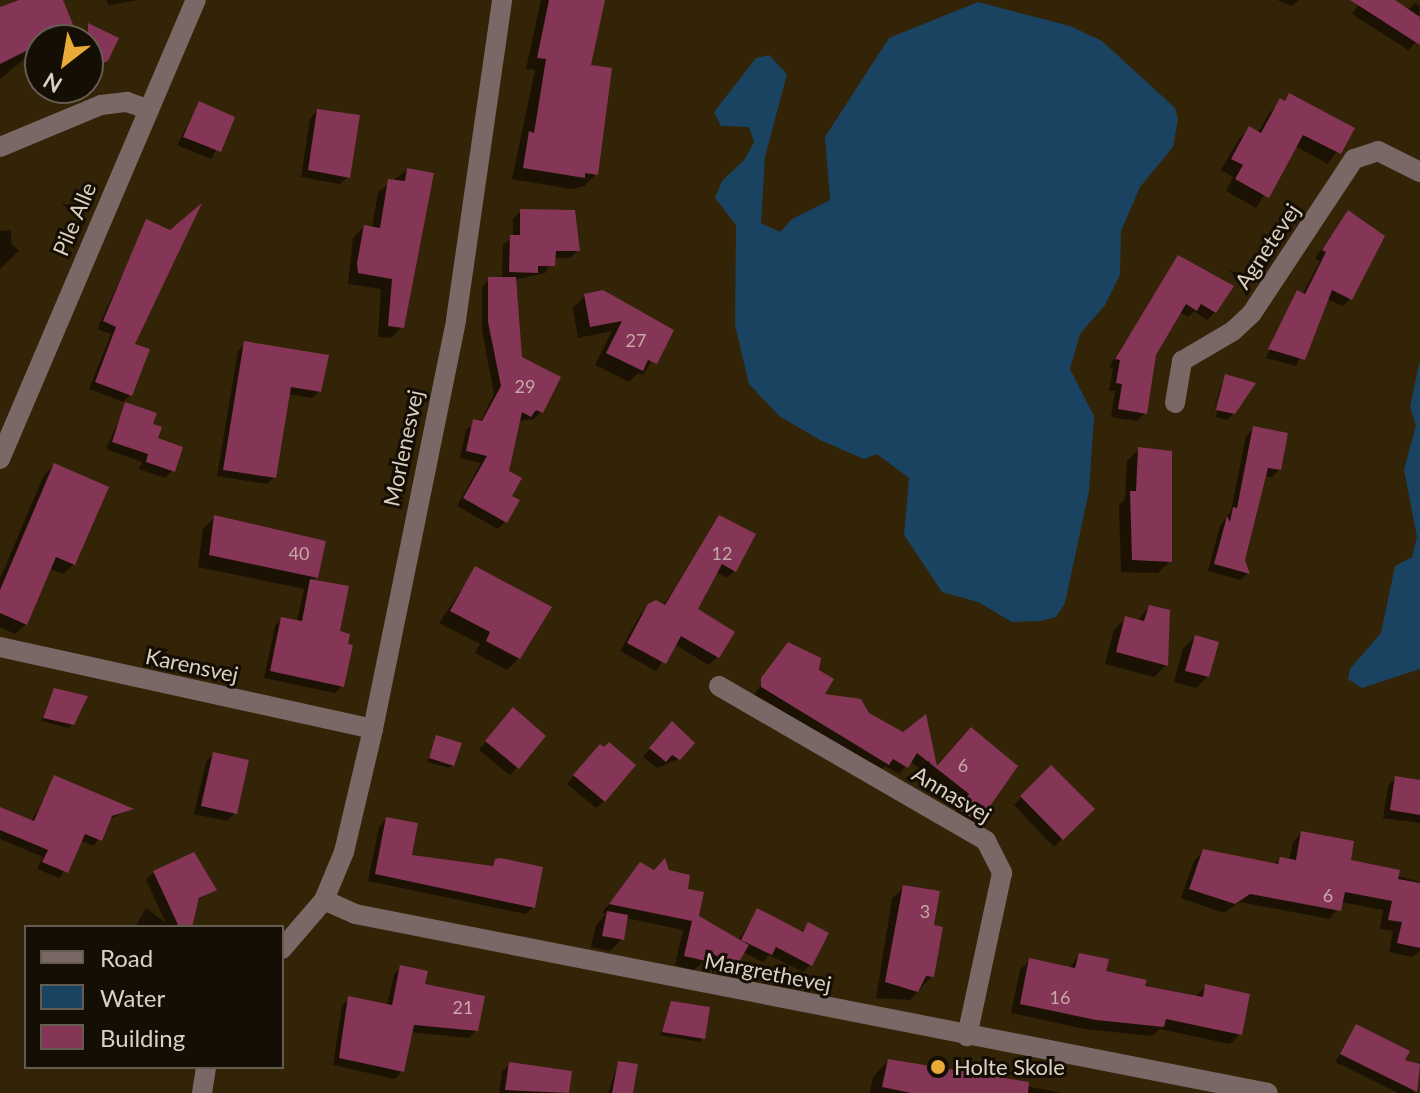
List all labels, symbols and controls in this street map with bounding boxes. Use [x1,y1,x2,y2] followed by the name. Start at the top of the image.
[24,24,104,104] north arrow
[38,67,67,99] text: N
[47,178,101,260] street label: Pile Alle
[1229,198,1305,294] street label: Agnetevej
[626,329,646,351] house number: 27
[515,375,535,397] house number: 29
[378,387,428,509] street label: Morlenesvej
[289,542,309,564] house number: 40
[712,542,732,564] house number: 12
[143,642,241,688] street label: Karensvej
[958,754,968,776] house number: 6
[908,760,996,828] street label: Annasvej
[1323,884,1333,906] house number: 6
[920,900,930,922] house number: 3
[24,925,284,1069] legend
[100,943,153,972] text: Road
[702,947,834,997] street label: Margrethevej
[100,983,165,1012] text: Water
[1050,986,1070,1008] house number: 16
[453,996,473,1018] house number: 21
[100,1023,185,1052] text: Building
[954,1054,1065,1080] place label: Holte Skole
[929,1058,947,1076] marker: Holte Skole

